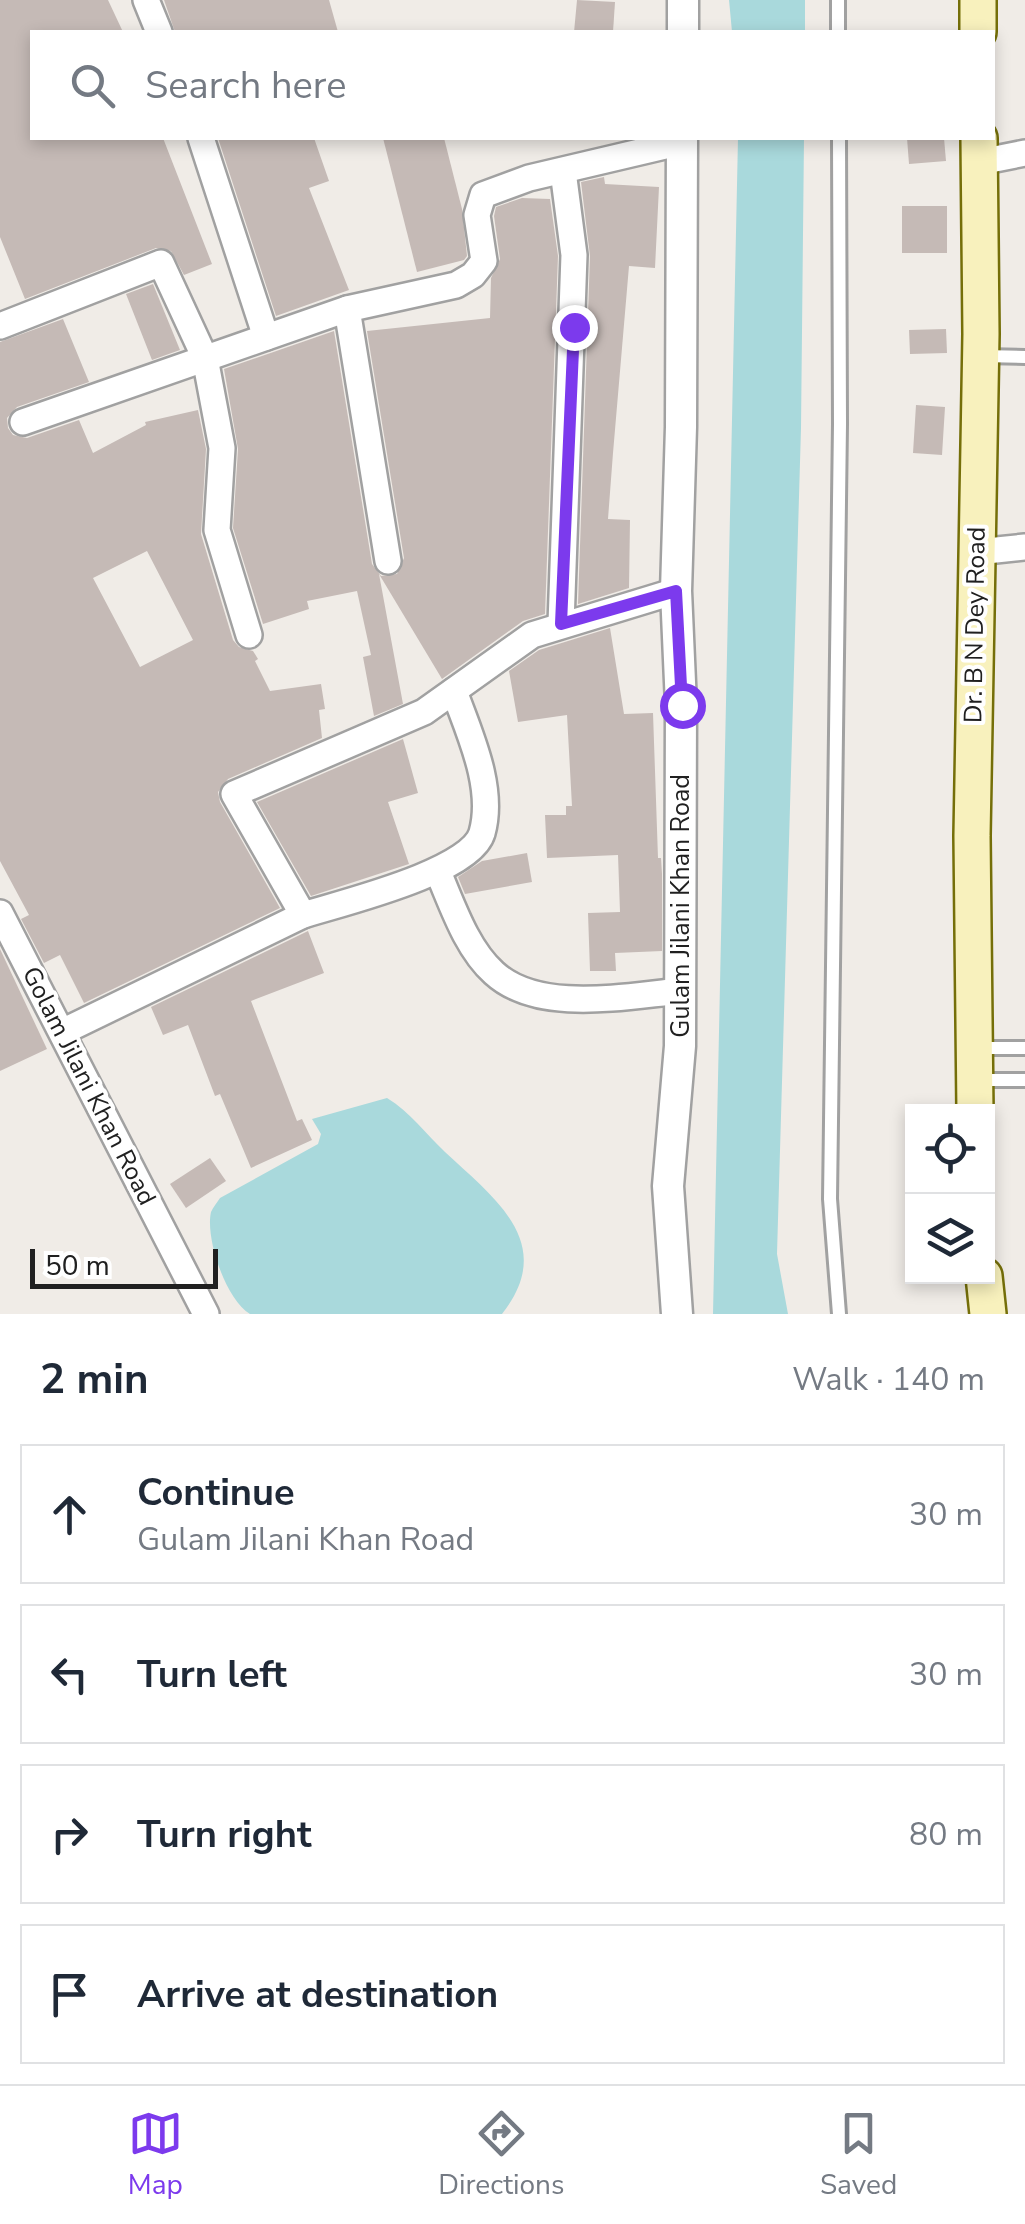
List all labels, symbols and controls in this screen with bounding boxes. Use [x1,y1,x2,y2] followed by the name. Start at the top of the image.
[30,30,995,140] search box
[65,58,120,113] icon: search
[145,60,346,111] text: Search here
[552,305,598,351] route end
[956,526,994,724] street label: Dr. B N Dey Road
[660,683,706,729] route start
[664,774,698,1038] street label: Gulam Jilani Khan Road
[14,961,164,1211] street label: Golam Jilani Khan Road
[905,1104,995,1284] map controls
[905,1104,995,1194] button: locate
[905,1194,995,1284] button: layers
[30,1244,218,1288] scale bar
[45,1247,110,1285] text: 50 m
[40,1351,149,1408] text: 2 min
[792,1358,985,1401] text: Walk · 140 m
[137,1467,295,1518] text: Continue
[42,1487,97,1542] icon: ahead
[909,1493,983,1536] text: 30 m
[137,1518,474,1561] text: Gulam Jilani Khan Road
[42,1647,97,1702] icon: left
[137,1649,287,1700] text: Turn left
[909,1653,983,1696] text: 30 m
[42,1807,97,1862] icon: right
[137,1809,312,1860] text: Turn right
[909,1813,983,1856] text: 80 m
[42,1967,97,2022] icon: arrive
[137,1969,498,2020] text: Arrive at destination
[128,2106,183,2204] tab: Map
[438,2106,564,2204] tab: Directions
[820,2106,897,2204] tab: Saved

